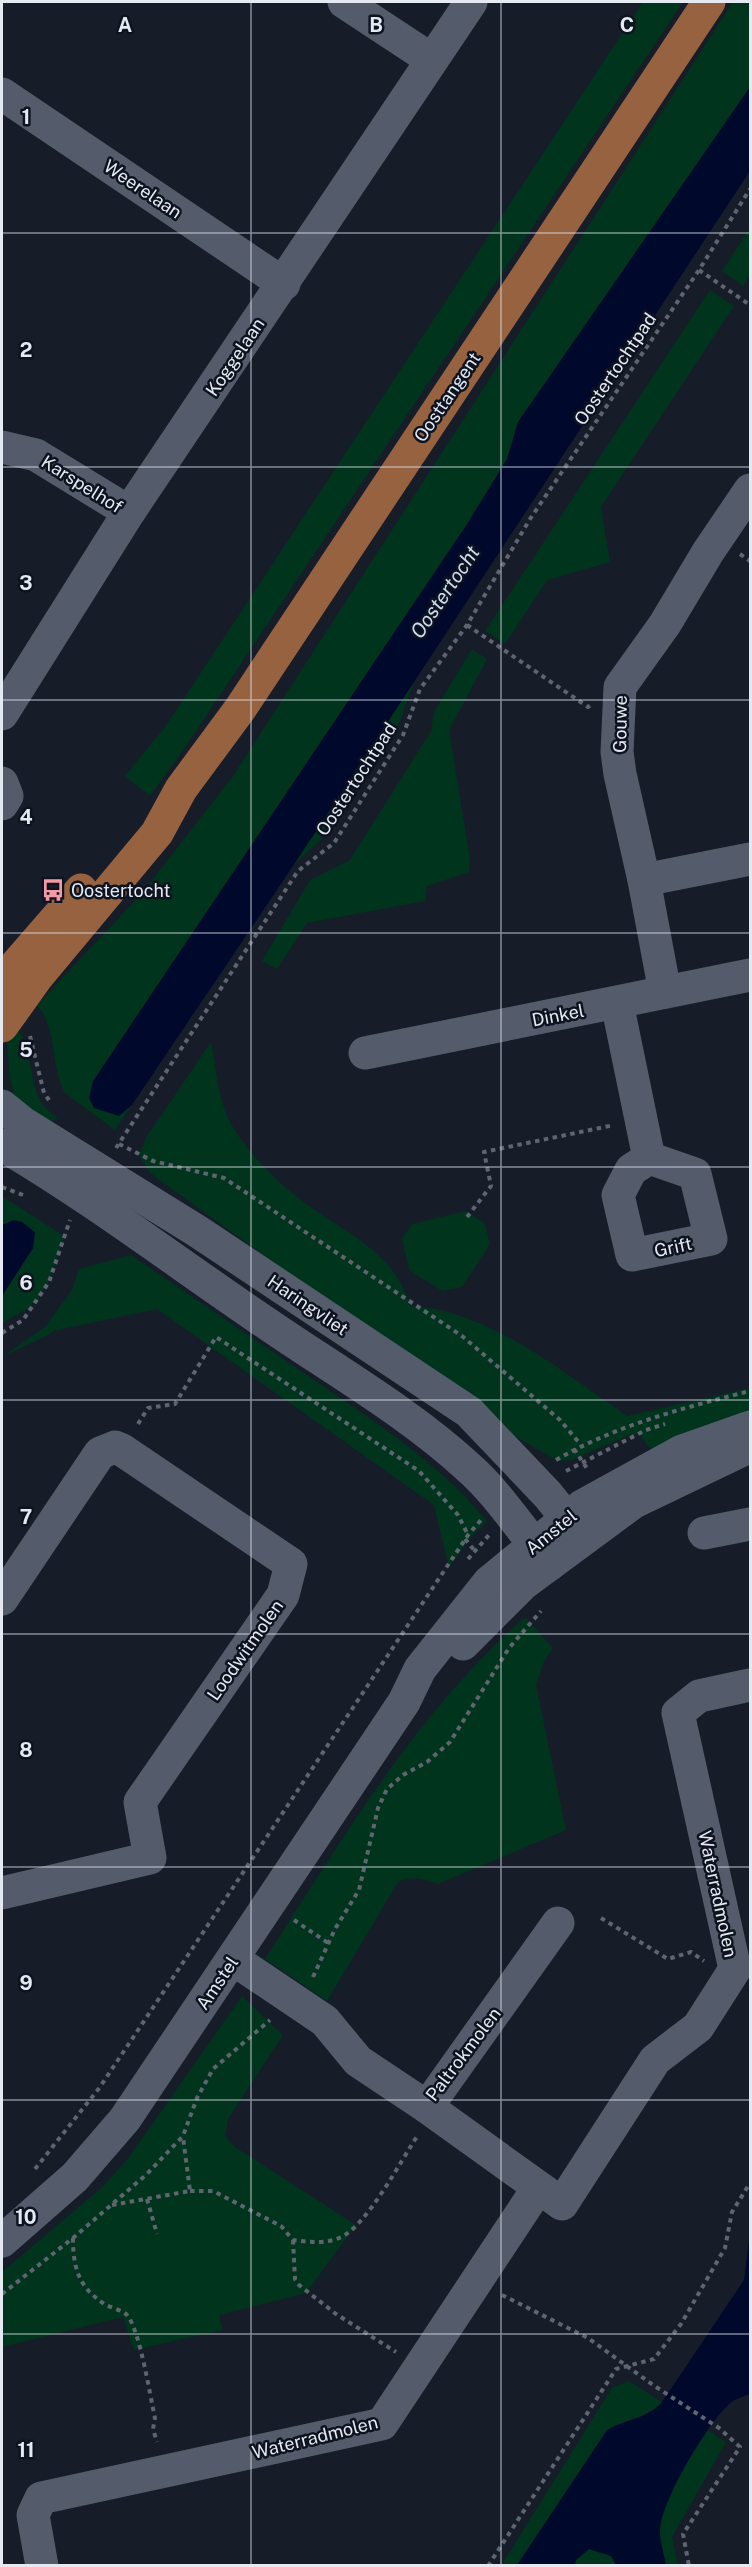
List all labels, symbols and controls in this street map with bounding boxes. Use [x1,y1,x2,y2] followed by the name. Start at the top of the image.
[118,13,132,37] text: A
[369,13,383,37] text: B
[620,13,634,37] text: C
[22,105,30,129] text: 1
[100,155,186,223] street label: Weerelaan
[570,309,660,429] street label: Oostertochtpad
[201,314,269,400] street label: Koggelaan
[20,338,32,362] text: 2
[409,348,485,446] street label: Oosttangent
[38,451,126,517] street label: Karspelhof
[405,541,485,643] water label: Oostertocht
[19,571,33,595] text: 3
[609,695,631,753] street label: Gouwe
[312,718,400,840] street label: Oostertochtpad
[19,805,33,829] text: 4
[40,877,66,903] bus stop icon: Oostertocht
[71,880,170,901] place label: Oostertocht
[530,1000,586,1030] street label: Dinkel
[19,1038,33,1062] text: 5
[652,1233,694,1261] street label: Grift
[264,1270,352,1340] street label: Haringvliet
[19,1271,33,1295] text: 6
[20,1505,32,1529] text: 7
[521,1505,581,1559] street label: Amstel
[203,1596,287,1704] street label: Loodwitmolen
[19,1738,33,1762] text: 8
[694,1829,742,1959] street label: Waterradmolen
[192,1952,242,2014] street label: Amstel
[19,1971,33,1995] text: 9
[421,2003,505,2105] street label: Paltrokmolen
[15,2205,37,2229] text: 10
[250,2411,380,2463] street label: Waterradmolen
[17,2438,35,2462] text: 11

